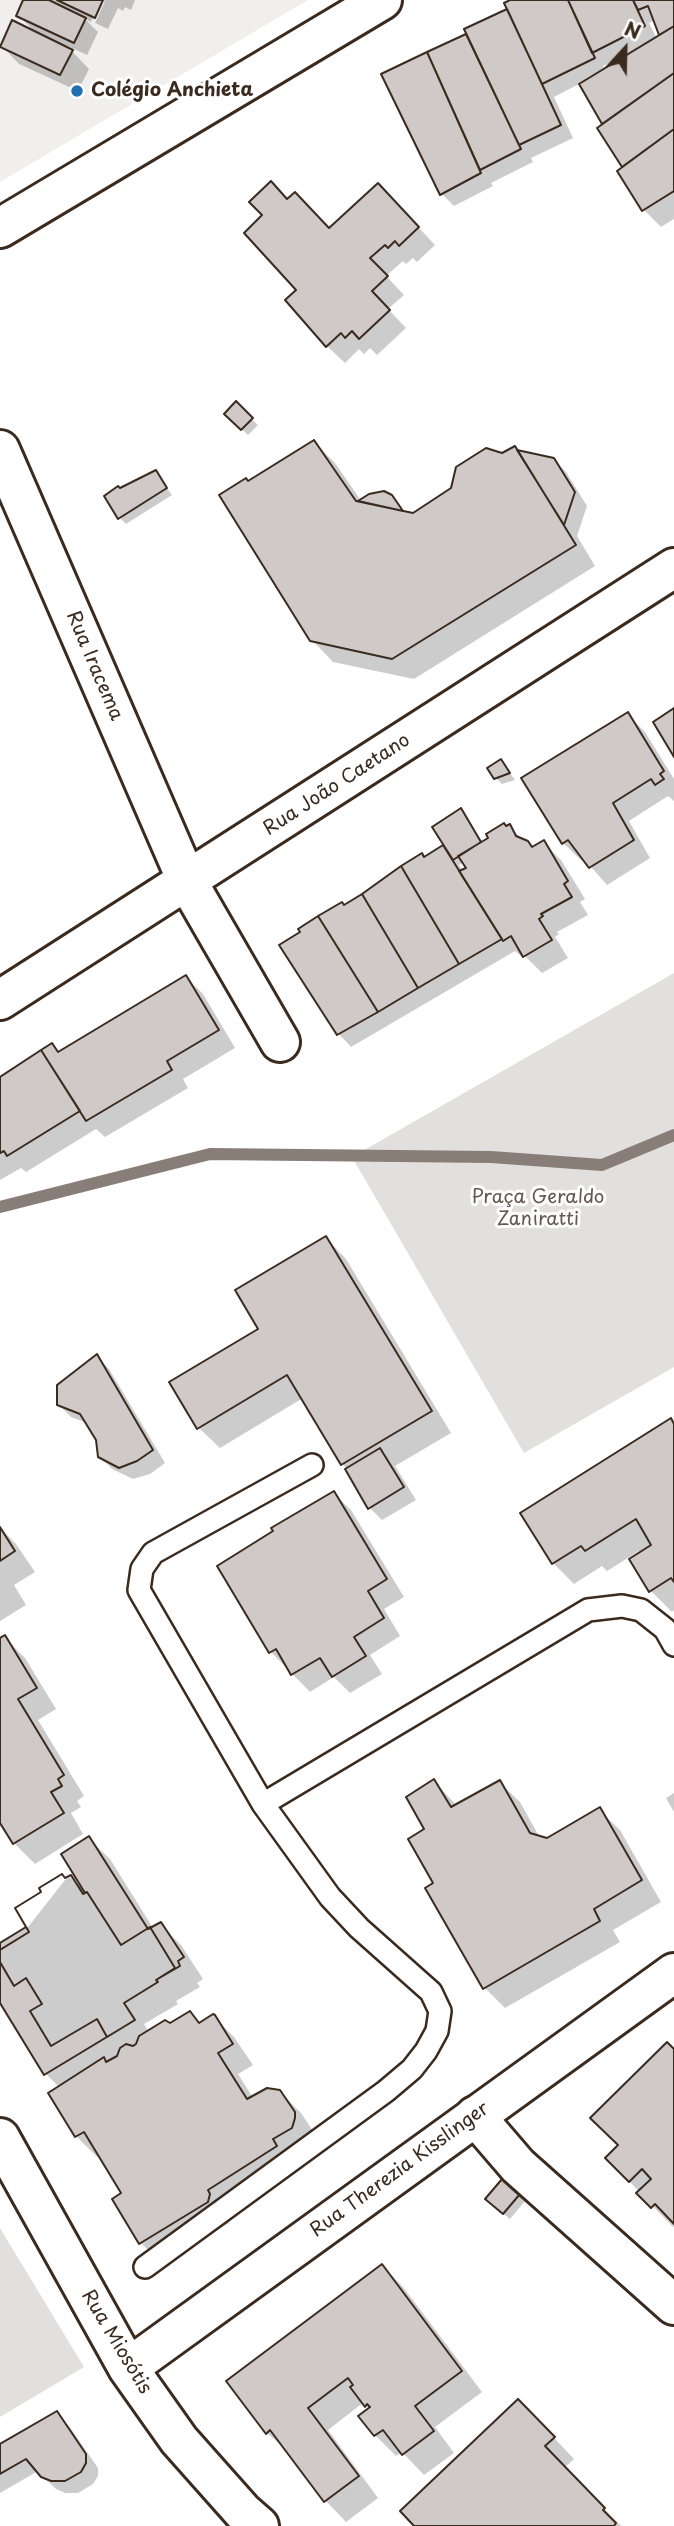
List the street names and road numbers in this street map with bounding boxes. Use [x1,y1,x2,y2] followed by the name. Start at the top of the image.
[61,608,127,724] street label: Rua Iracema
[260,729,414,841] street label: Rua João Caetano
[306,2097,494,2243] street label: Rua Therezia Kisslinger
[76,2286,156,2398] street label: Rua Miosótis

